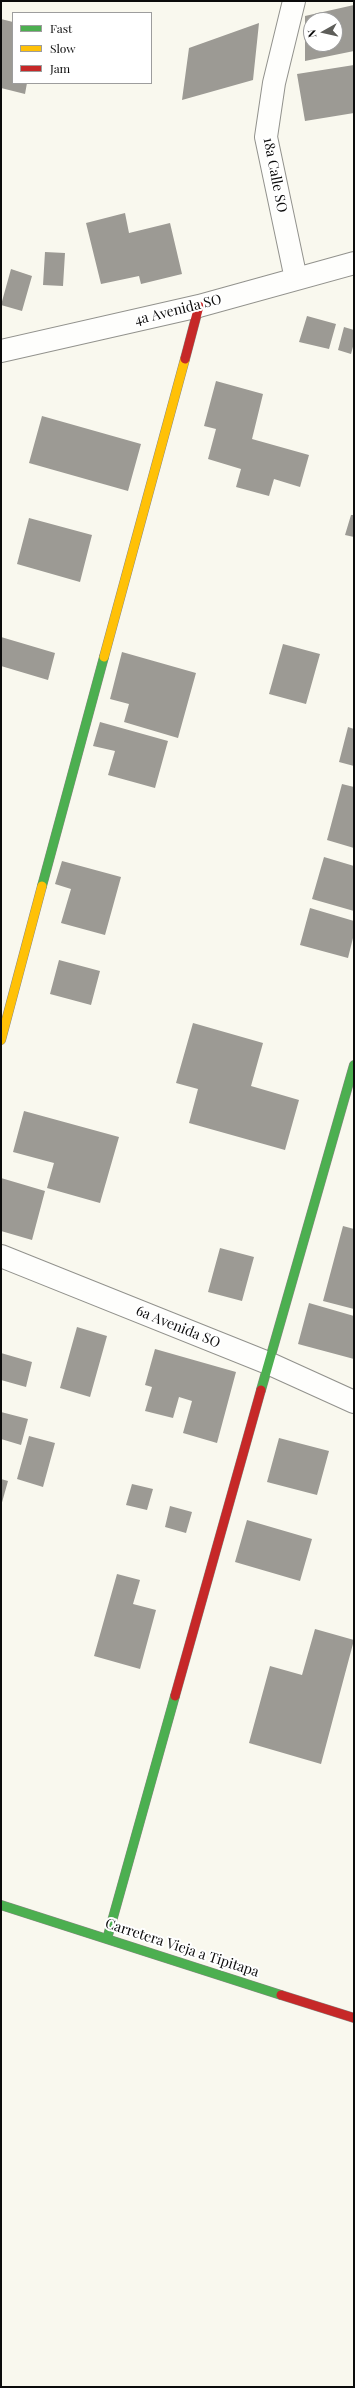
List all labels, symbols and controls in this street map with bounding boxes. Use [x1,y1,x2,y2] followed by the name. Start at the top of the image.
[12,12,152,84] legend
[303,12,343,52] north arrow
[50,20,72,36] text: Fast
[304,29,320,39] text: N
[50,40,76,56] text: Slow
[50,60,70,76] text: Jam
[260,136,290,214] street label: 18a Calle SO
[133,291,223,329] street label: 4a Avenida SO
[133,1302,223,1352] street label: 6a Avenida SO
[103,1915,261,1981] street label: Carretera Vieja a Tipitapa

